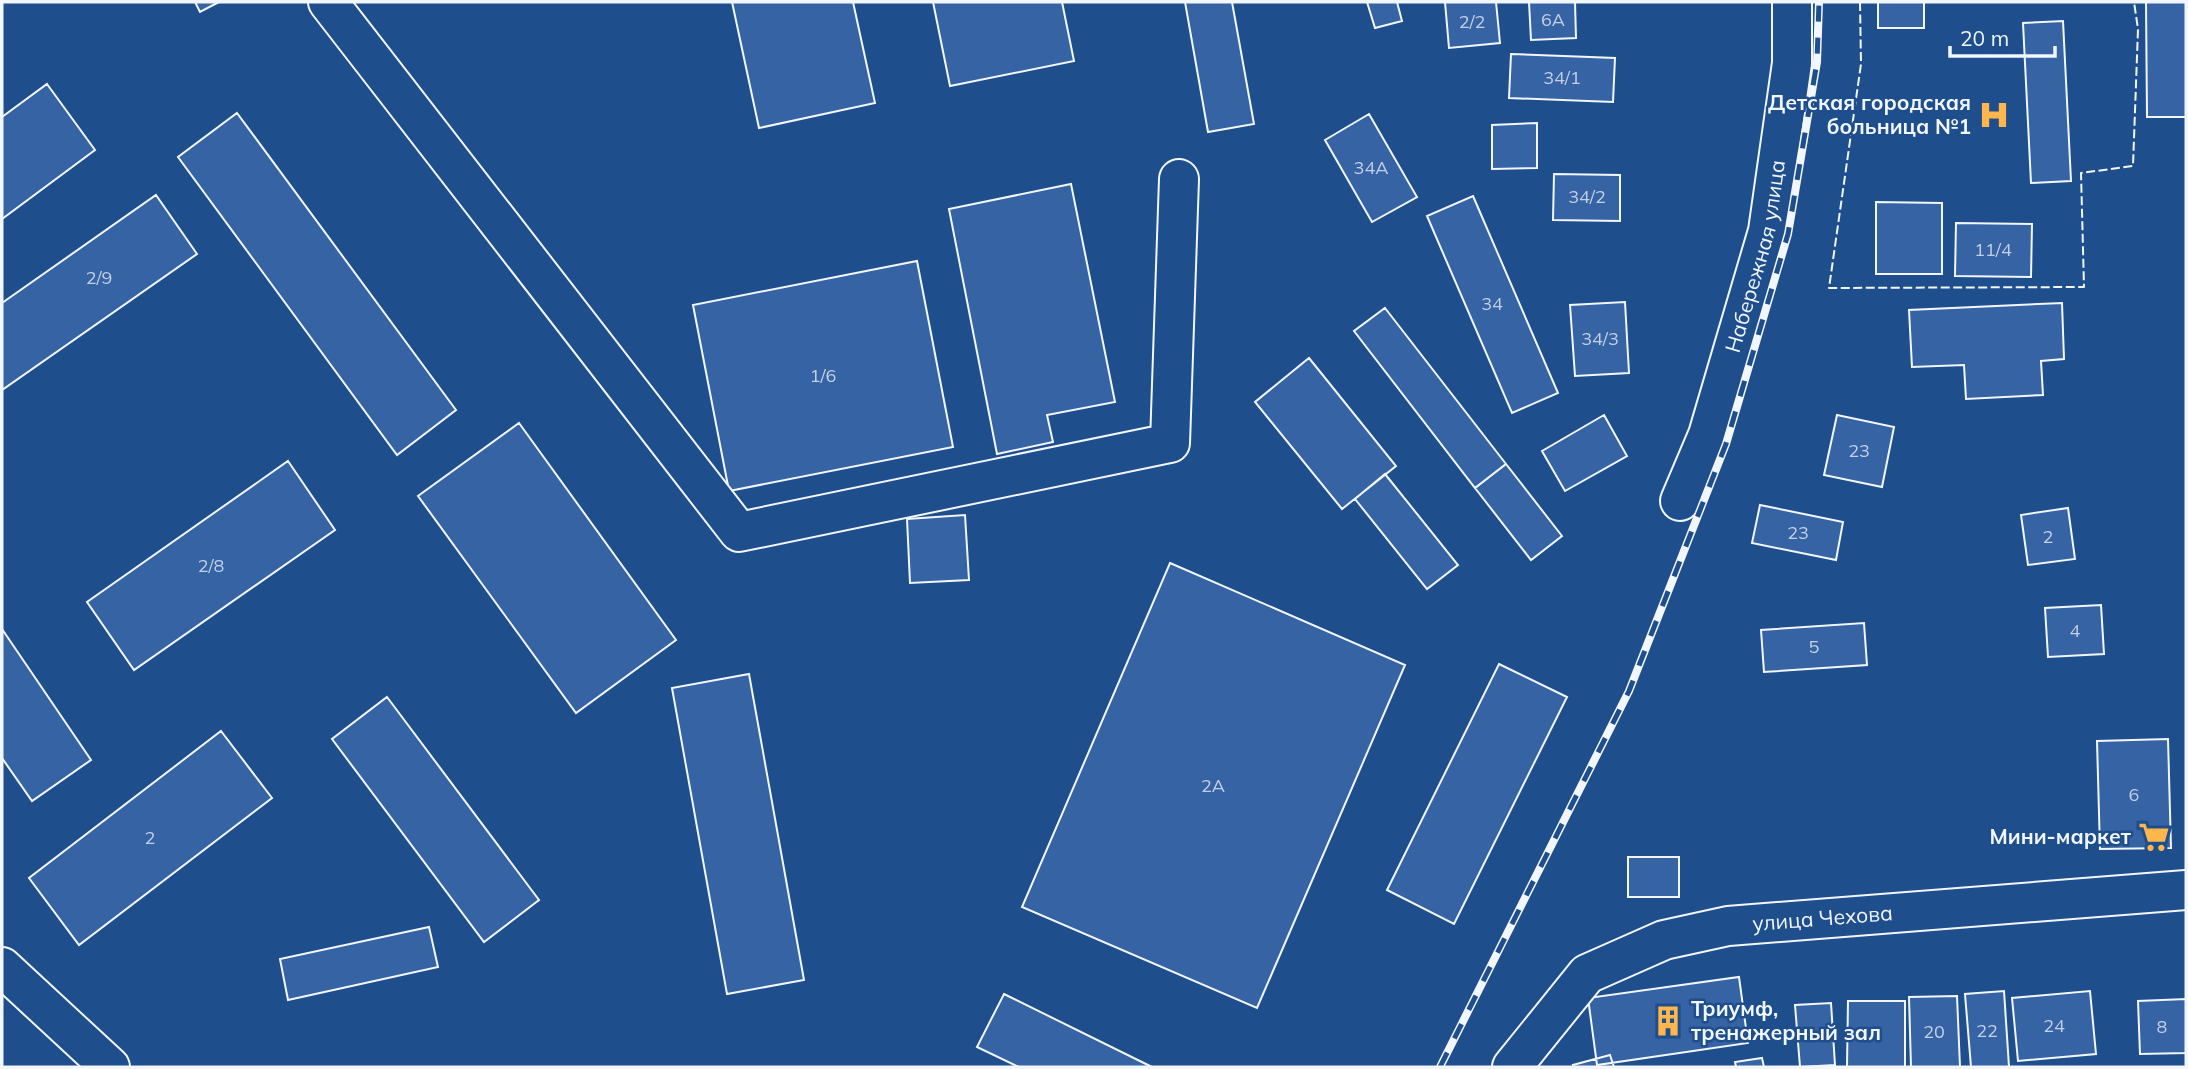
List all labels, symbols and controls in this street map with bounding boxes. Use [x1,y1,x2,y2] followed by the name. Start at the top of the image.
[1541,8,1565,31] house number: 6А
[1459,10,1485,33] house number: 2/2
[1950,14,2055,58] scale bar
[1960,25,2009,51] text: 20 m
[1543,66,1581,89] house number: 34/1
[1768,89,1971,139] place label: Детская городская больница №1
[1977,98,2011,132] hospital icon: Детская городская больница №1
[1354,156,1388,179] house number: 34А
[1719,158,1790,355] street label: Набережная улица
[1568,185,1606,208] house number: 34/2
[1974,238,2012,261] house number: 11/4
[86,266,112,289] house number: 2/9
[1481,292,1503,315] house number: 34
[1581,327,1619,350] house number: 34/3
[810,364,836,387] house number: 1/6
[1848,439,1870,462] house number: 23
[1787,521,1809,544] house number: 23
[2043,525,2053,548] house number: 2
[198,554,224,577] house number: 2/8
[2070,619,2081,642] house number: 4
[1809,635,1820,658] house number: 5
[1201,774,1225,797] house number: 2А
[2129,783,2139,806] house number: 6
[2137,820,2171,854] supermarket icon: Мини-маркет
[1990,823,2132,849] place label: Мини-маркет
[145,826,155,849] house number: 2
[1751,899,1894,936] street label: улица Чехова
[1691,995,1881,1045] place label: Триумф, тренажерный зал
[1651,1004,1685,1038] building icon: Триумф, тренажерный зал
[2043,1014,2065,1037] house number: 24
[2157,1015,2167,1038] house number: 8
[1976,1019,1998,1042] house number: 22
[1923,1020,1945,1043] house number: 20

